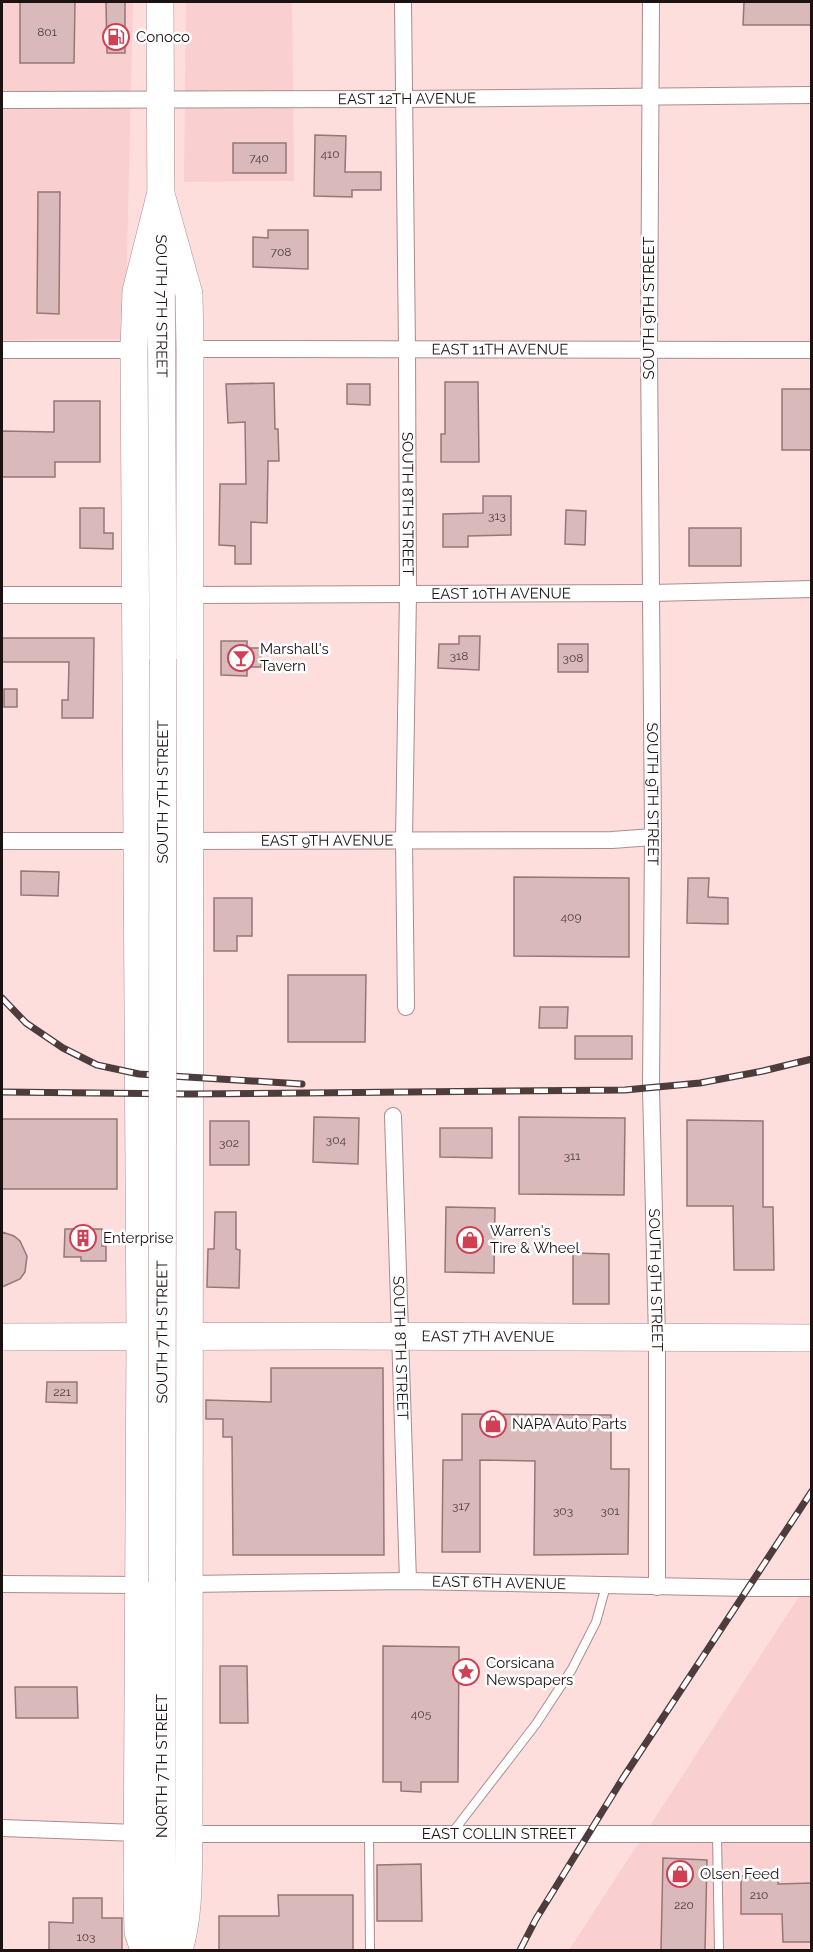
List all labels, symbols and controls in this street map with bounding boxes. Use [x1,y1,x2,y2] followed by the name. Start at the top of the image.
[101,22,131,52] fuel station icon: Conoco
[37,25,57,39] house number: 801
[136,28,190,46] place label: Conoco
[338,89,476,108] street label: EAST 12TH AVENUE
[320,147,340,161] house number: 410
[249,151,269,165] house number: 740
[152,234,171,378] street label: SOUTH 7TH STREET
[640,237,658,379] street label: SOUTH 9TH STREET
[271,245,291,259] house number: 708
[431,340,569,359] street label: EAST 11TH AVENUE
[398,432,417,576] street label: SOUTH 8TH STREET
[488,509,506,523] house number: 313
[431,584,571,603] street label: EAST 10TH AVENUE
[260,640,329,675] place label: Marshall's Tavern
[226,643,256,673] bar icon: Marshall's Tavern
[450,649,468,663] house number: 318
[563,651,583,665] house number: 308
[154,720,172,864] street label: SOUTH 7TH STREET
[643,722,662,866] street label: SOUTH 9TH STREET
[261,832,393,850] street label: EAST 9TH AVENUE
[561,910,581,924] house number: 409
[326,1133,347,1147] house number: 304
[219,1136,239,1150] house number: 302
[564,1149,580,1163] house number: 311
[645,1208,666,1351] street label: SOUTH 9TH STREET
[490,1222,580,1257] place label: Warren's Tire & Wheel
[68,1223,98,1253] building icon: Enterprise
[455,1225,485,1255] shop icon: Warren's Tire & Wheel
[103,1229,174,1247] place label: Enterprise
[153,1260,171,1404] street label: SOUTH 7TH STREET
[389,1276,412,1420] street label: SOUTH 8TH STREET
[422,1327,554,1346] street label: EAST 7TH AVENUE
[53,1385,71,1399] house number: 221
[478,1409,508,1439] shop icon: NAPA Auto Parts
[512,1415,627,1433] place label: NAPA Auto Parts
[452,1499,471,1513] house number: 317
[553,1504,573,1518] house number: 303
[601,1504,619,1518] house number: 301
[432,1572,566,1593] street label: EAST 6TH AVENUE
[486,1654,573,1689] place label: Corsicana Newspapers
[451,1657,481,1687] place icon: Corsicana Newspapers
[153,1694,171,1838] street label: NORTH 7TH STREET
[411,1707,432,1721] house number: 405
[422,1825,576,1843] street label: EAST COLLIN STREET
[665,1859,695,1889] shop icon: Olsen Feed
[700,1865,779,1883] place label: Olsen Feed
[750,1888,768,1902] house number: 210
[674,1898,694,1912] house number: 220
[77,1930,95,1944] house number: 103

